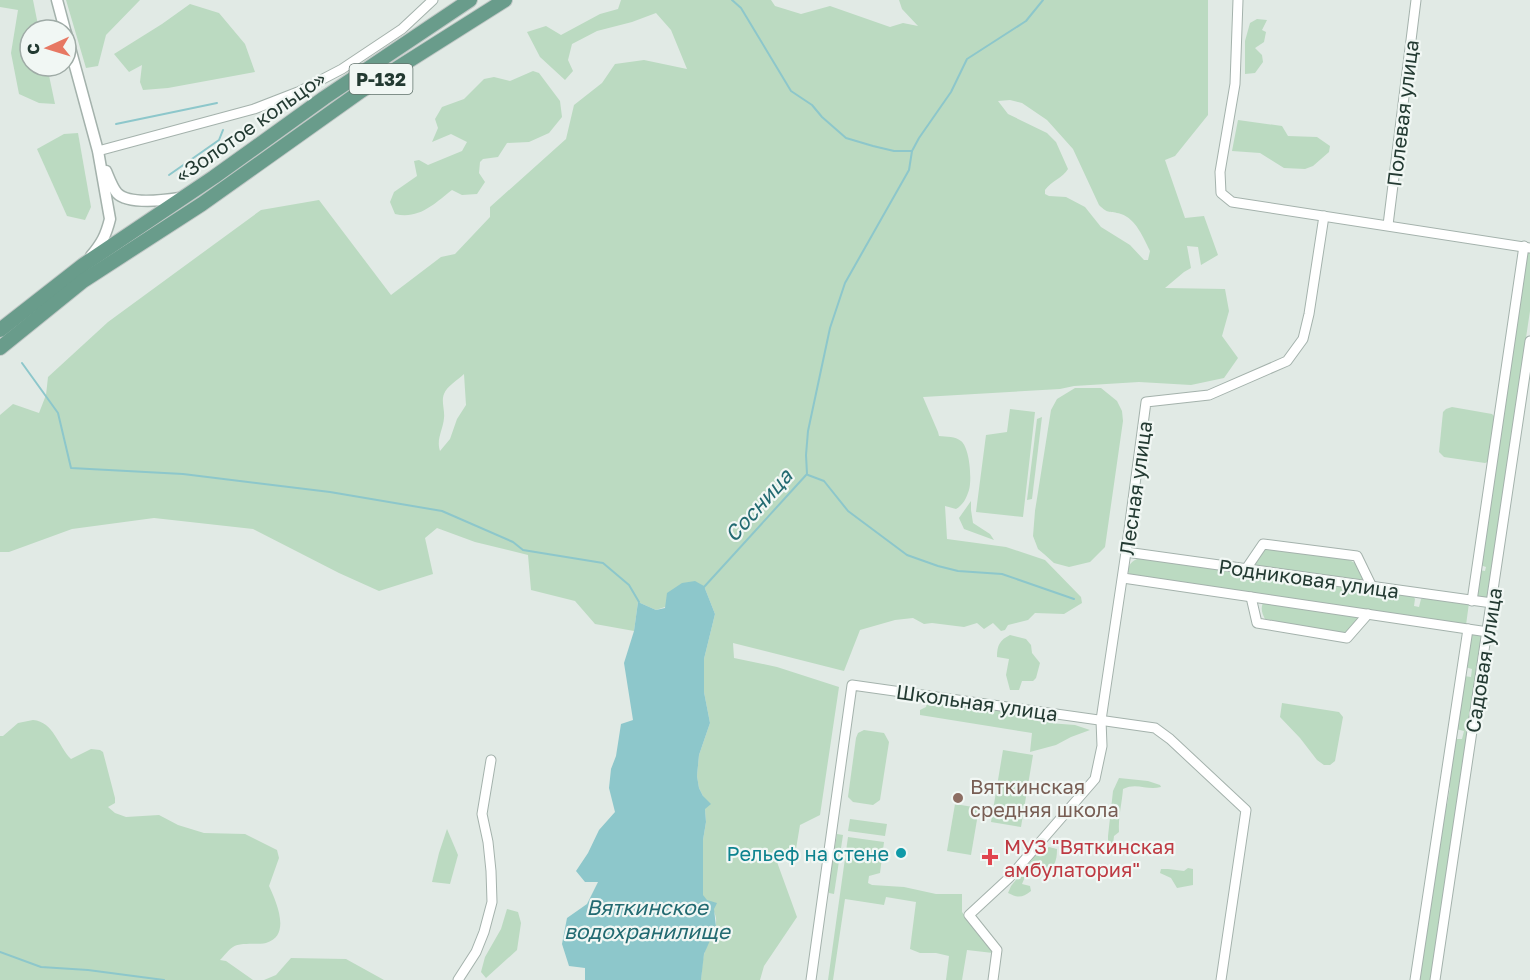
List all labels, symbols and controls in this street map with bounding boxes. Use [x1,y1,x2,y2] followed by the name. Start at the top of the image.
[18,18,78,78] north arrow
[1381,38,1423,188] street label: Полевая улица
[23,43,43,55] text: С
[350,64,412,94] road number: Р-132
[170,65,330,187] street label: «Золотое кольцо»
[1114,419,1156,557] street label: Лесная улица
[719,462,798,547] water label: Сосница
[1217,553,1401,603] street label: Родниковая улица
[1460,586,1506,734] street label: Садовая улица
[895,679,1059,725] street label: Школьная улица
[970,774,1119,821] place label: Вяткинская средняя школа
[951,791,965,805] marker: Вяткинская средняя школа
[1004,834,1175,881] place label: МУЗ "Вяткинская амбулатория"
[727,841,889,865] place label: Рельеф на стене
[894,846,908,860] marker: Рельеф на стене
[981,848,999,866] marker: МУЗ "Вяткинская амбулатория"
[564,894,732,944] water label: Вяткинское водохранилище

